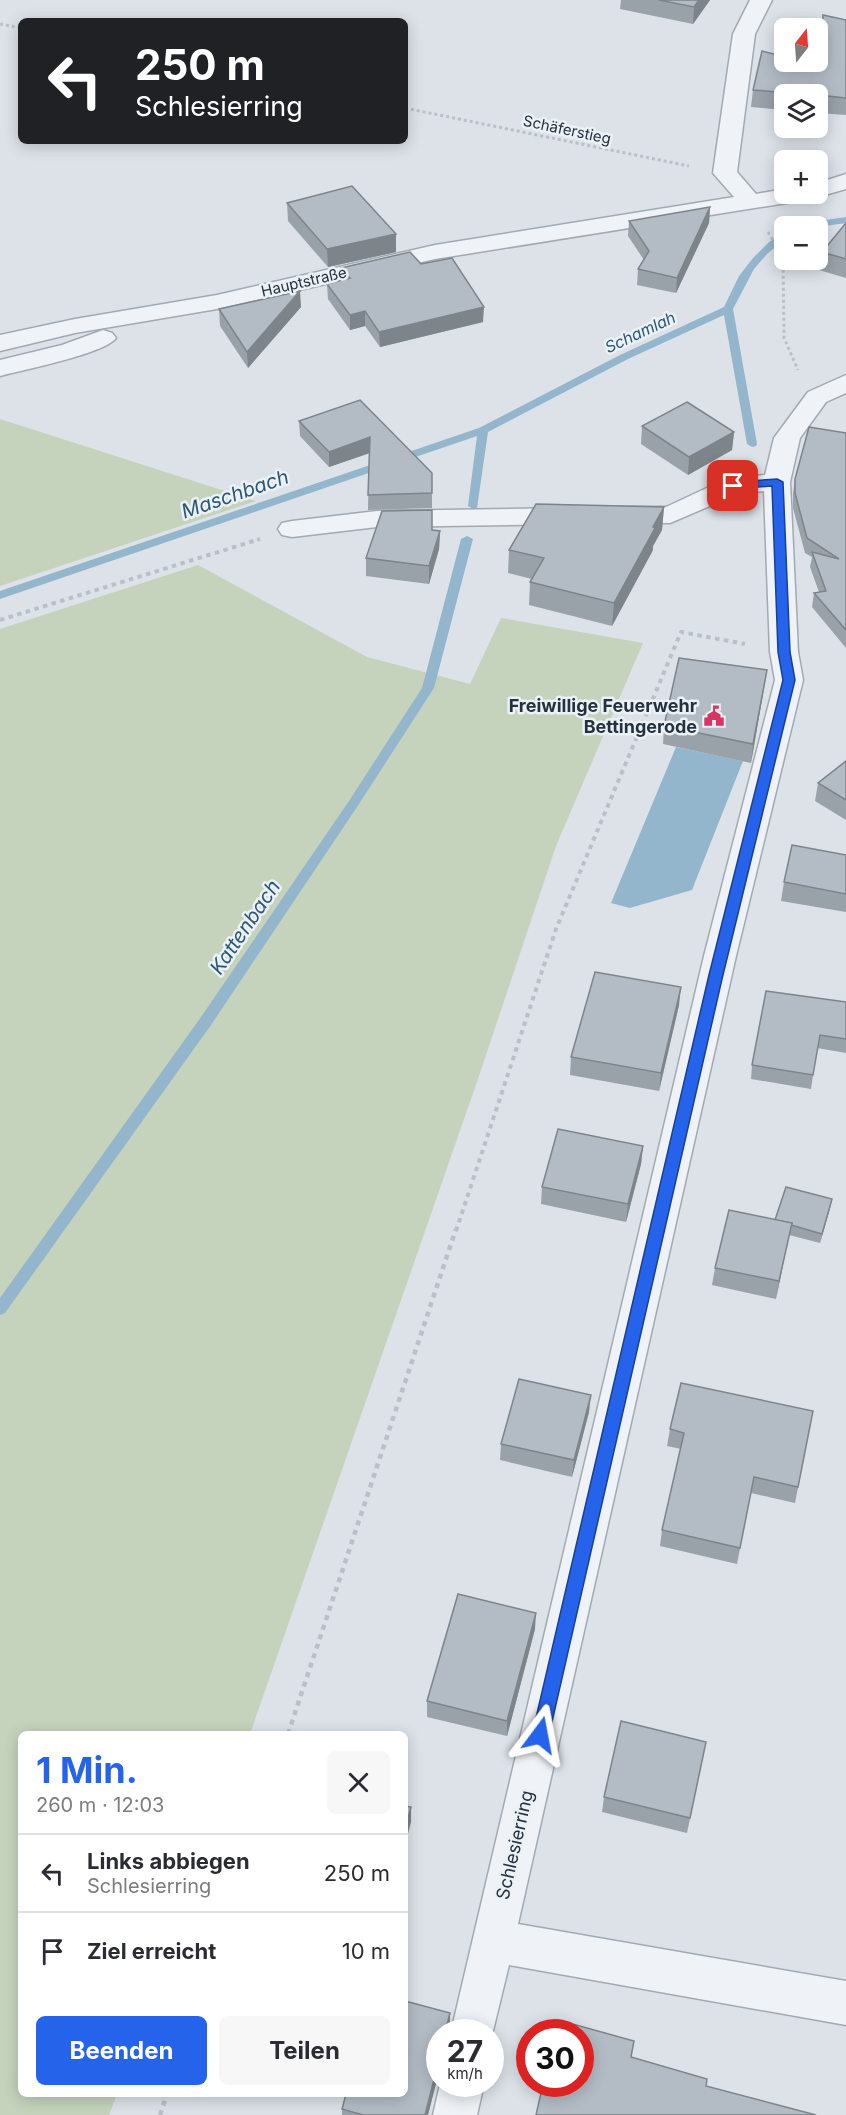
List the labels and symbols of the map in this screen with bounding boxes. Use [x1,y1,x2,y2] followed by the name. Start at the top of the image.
[774,18,828,72] north arrow
[521,111,613,148] street label: Schäferstieg
[259,262,349,301] street label: Hauptstraße
[601,307,679,357] water label: Schamlah
[707,460,758,511] pin
[178,464,292,524] water label: Maschbach
[509,695,697,737] place label: Freiwillige Feuerwehr Bettingerode
[702,704,726,728] public building icon: Freiwillige Feuerwehr Bettingerode
[205,875,285,979] water label: Kattenbach
[508,1703,572,1767] position arrow
[492,1788,537,1902] street label: Schlesierring
[516,2019,594,2097] speed limit sign: 30

